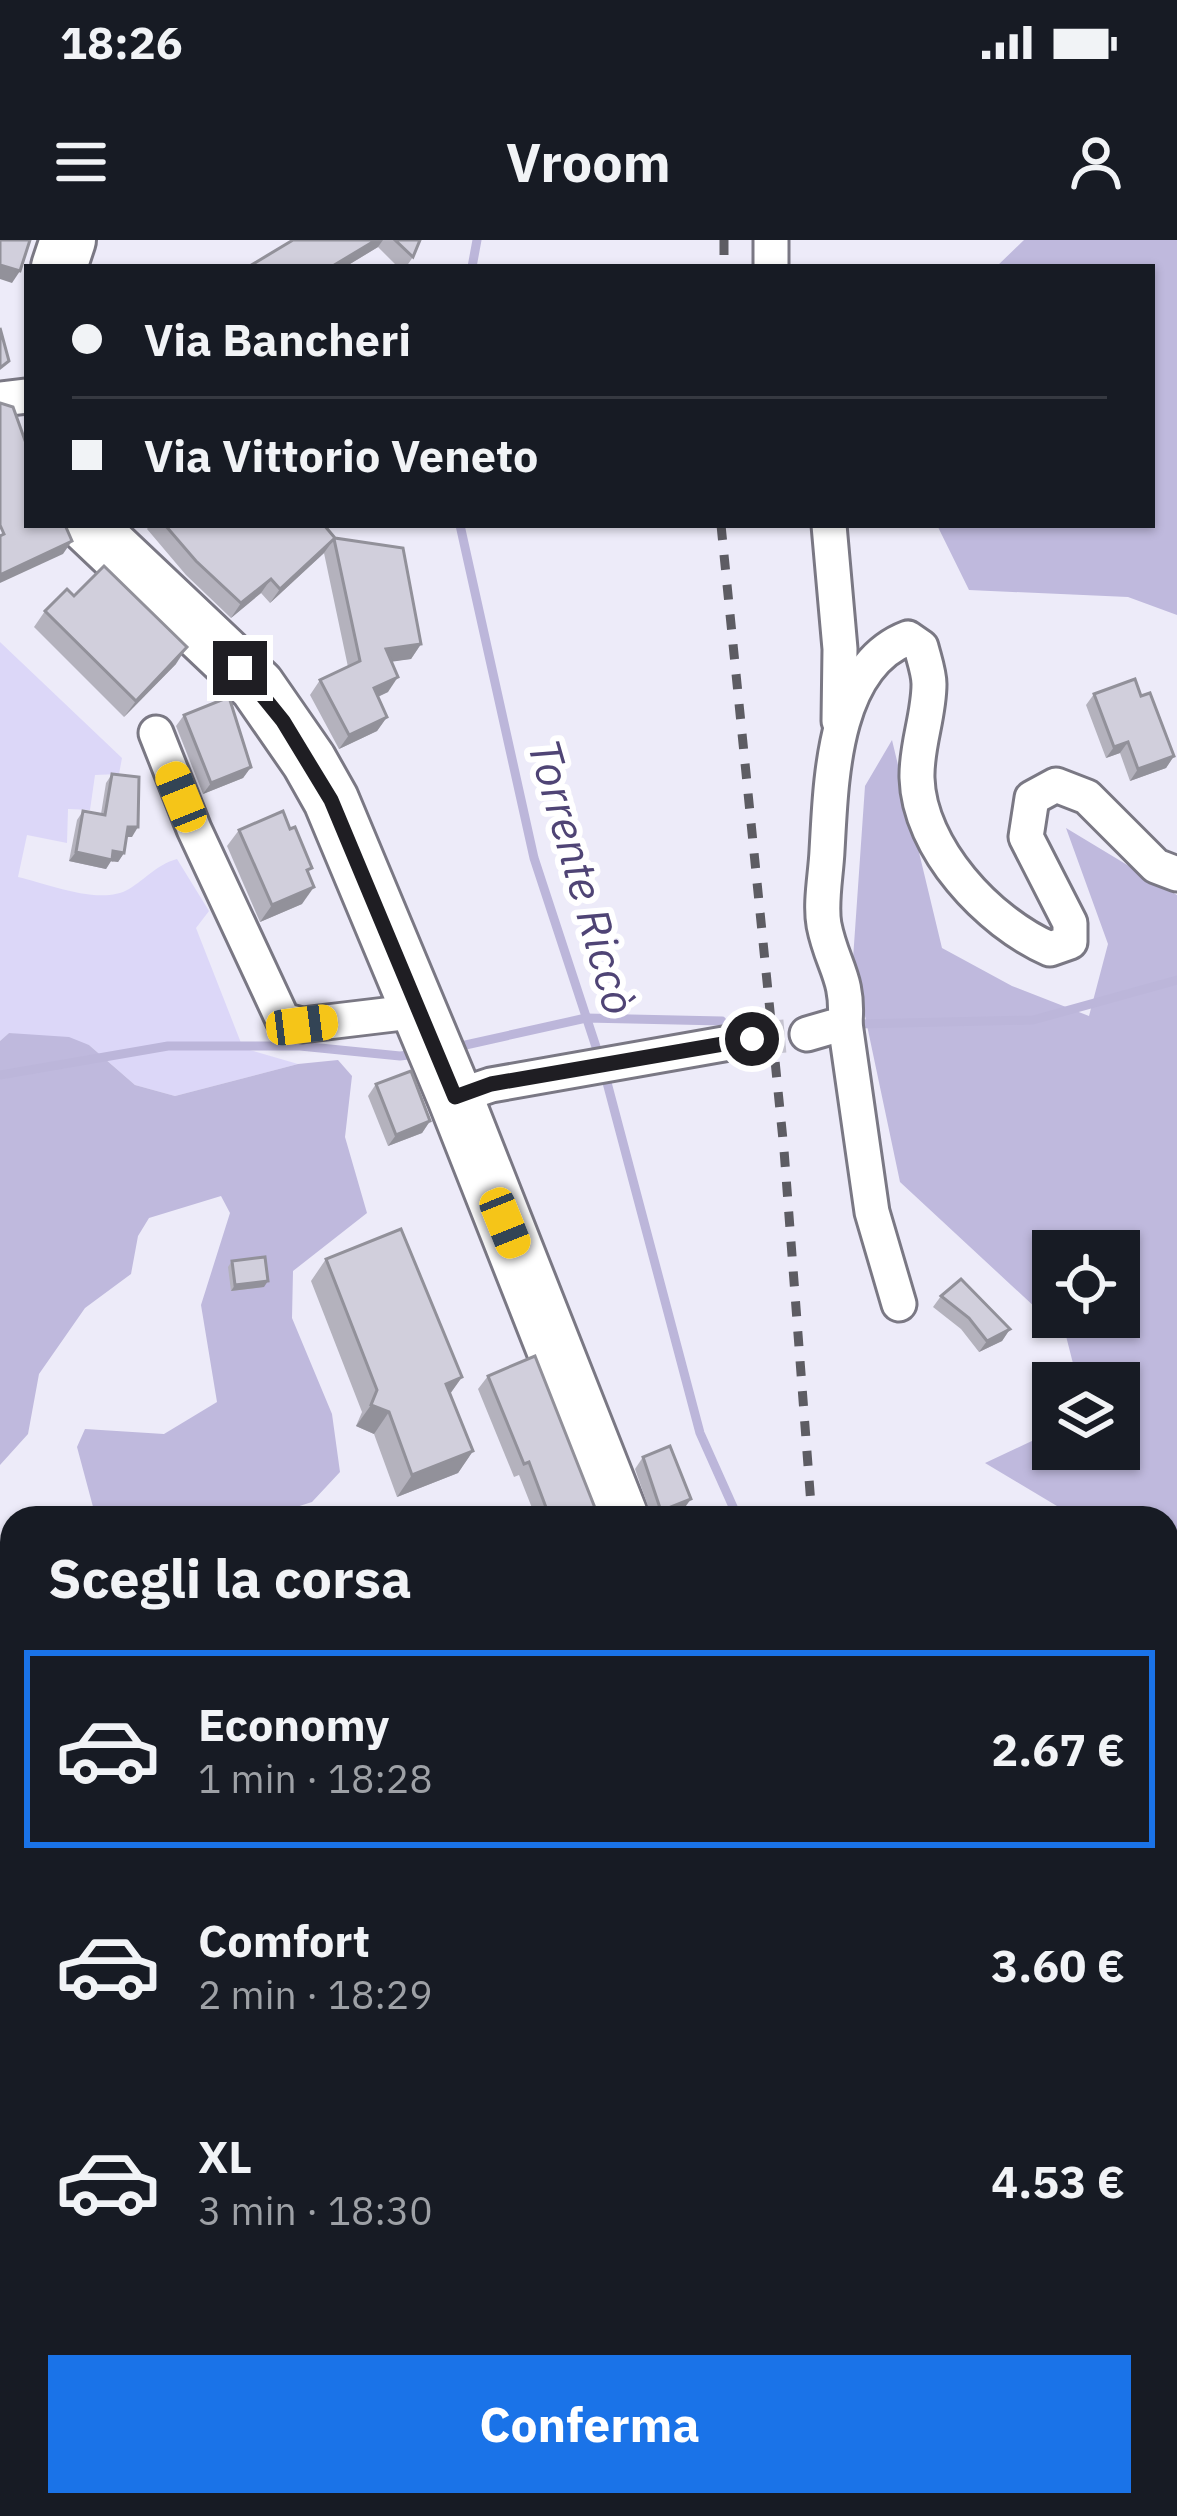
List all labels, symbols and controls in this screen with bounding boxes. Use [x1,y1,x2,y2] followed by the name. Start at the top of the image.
[60,13,183,71] text: 18:26
[506,127,671,197] text: Vroom
[48,129,114,195] icon: menu
[1063,129,1129,195] icon: person
[144,310,411,368] text: Via Bancheri
[144,426,538,484] text: Via Vittorio Veneto
[213,641,267,695] route end
[516,732,650,1021] water label: Torrente Riccò
[151,757,211,837] car
[264,1003,340,1047] car
[725,1012,779,1066] route start
[475,1183,535,1263] car
[1032,1230,1140,1470] map controls
[1032,1230,1140,1338] button: locate
[1032,1362,1140,1470] button: layers
[48,1543,412,1613] text: Scegli la corsa
[54,1695,162,1803] icon: car
[198,1695,389,1753] text: Economy
[991,1720,1125,1778] text: 2.67 €
[198,1753,433,1804] text: 1 min · 18:28
[54,1911,162,2019] icon: car
[198,1911,370,1969] text: Comfort
[991,1936,1125,1994] text: 3.60 €
[198,1969,433,2020] text: 2 min · 18:29
[54,2127,162,2235] icon: car
[198,2127,252,2185] text: XL
[991,2152,1125,2210] text: 4.53 €
[198,2185,433,2236] text: 3 min · 18:30
[48,2355,1131,2493] button: Conferma

